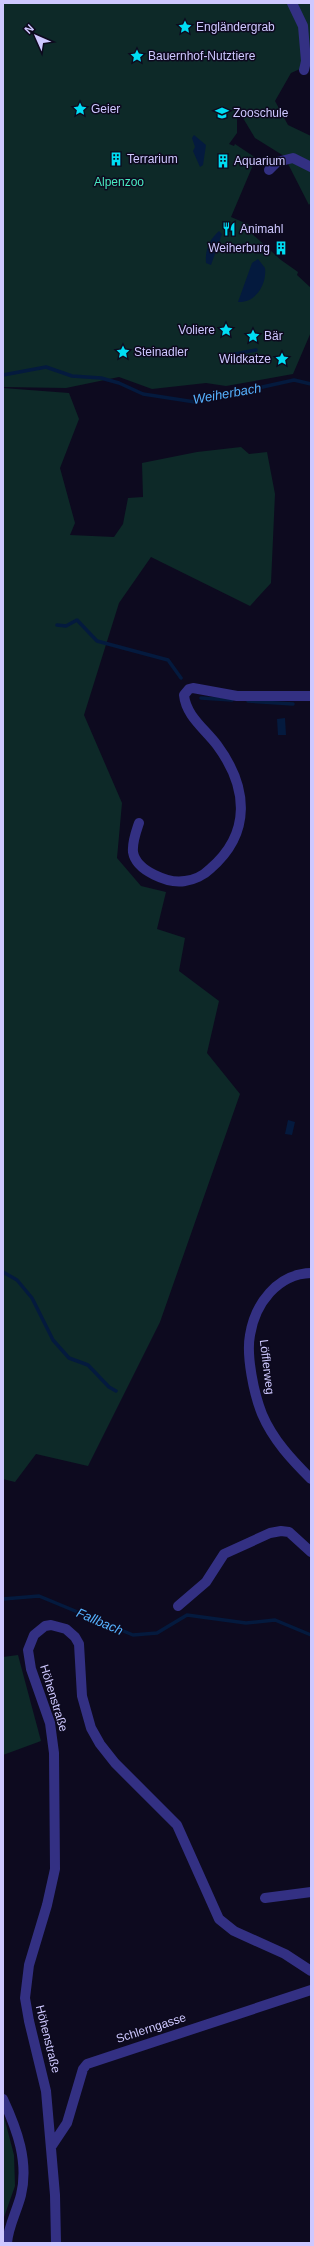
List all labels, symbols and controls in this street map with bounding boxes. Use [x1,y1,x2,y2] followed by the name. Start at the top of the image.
[16,16,56,56] north arrow
[177,19,193,35] place icon: Engländergrab
[196,20,275,34] place label: Engländergrab
[22,22,36,36] text: N
[129,48,145,64] place icon: Bauernhof-Nutztiere
[148,49,256,63] place label: Bauernhof-Nutztiere
[72,101,88,117] place icon: Geier
[91,102,120,116] place label: Geier
[214,105,230,121] school or university icon: Zooschule
[233,106,289,120] place label: Zooschule
[108,151,124,167] building icon: Terrarium
[127,152,178,166] place label: Terrarium
[215,153,231,169] building icon: Aquarium
[234,154,285,168] place label: Aquarium
[94,175,144,189] park label: Alpenzoo
[221,221,237,237] restaurant icon: Animahl
[240,222,283,236] place label: Animahl
[273,240,289,256] building icon: Weiherburg
[208,241,270,255] place label: Weiherburg
[218,322,234,338] place icon: Voliere
[178,323,215,337] place label: Voliere
[245,328,261,344] place icon: Bär
[264,329,283,343] place label: Bär
[115,344,131,360] place icon: Steinadler
[134,345,188,359] place label: Steinadler
[274,351,290,367] place icon: Wildkatze
[219,352,271,366] place label: Wildkatze
[192,380,262,407] water label: Weiherbach
[257,1339,277,1395] street label: Löfflerweg
[74,1605,125,1638] water label: Fallbach
[37,1663,71,1734] street label: Höhenstraße
[33,2004,63,2075] street label: Höhenstraße
[114,2010,188,2046] street label: Schlerngasse

